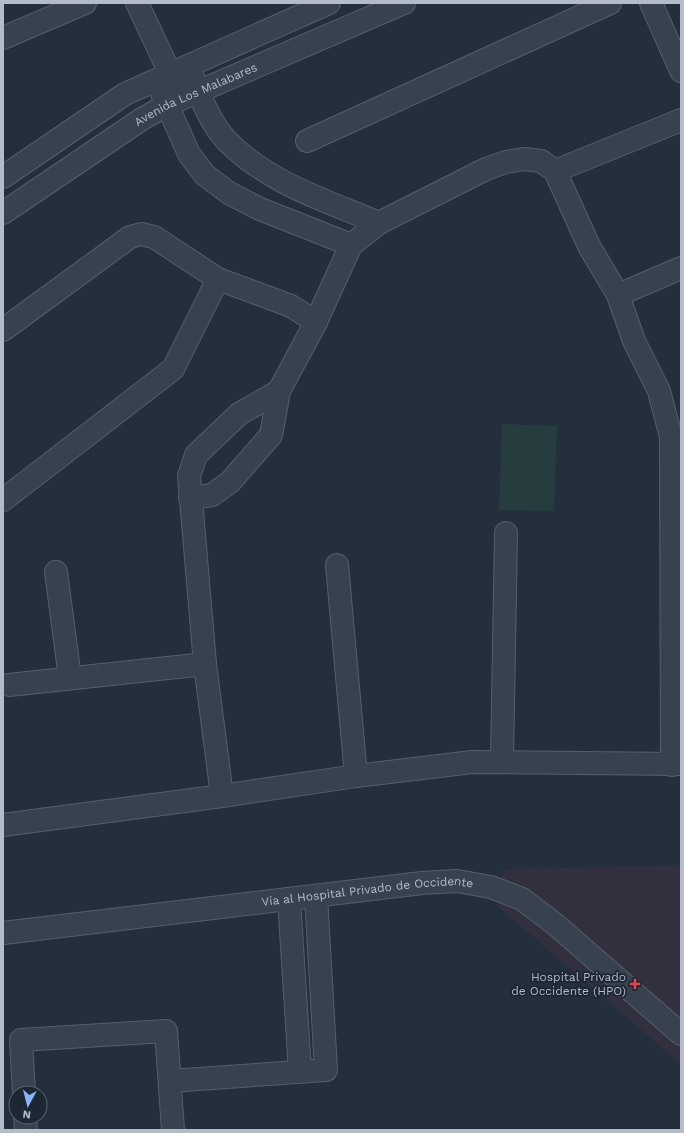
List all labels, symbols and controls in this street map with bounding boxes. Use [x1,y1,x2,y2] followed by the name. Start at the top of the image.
[132,60,259,129] street label: Avenida Los Malabares
[261,874,475,909] street label: Vía al Hospital Privado de Occidente
[511,970,626,998] place label: Hospital Privado de Occidente (HPO)
[629,978,641,990] marker: Hospital Privado de Occidente (HPO)
[8,1085,48,1125] north arrow
[22,1107,32,1121] text: N

